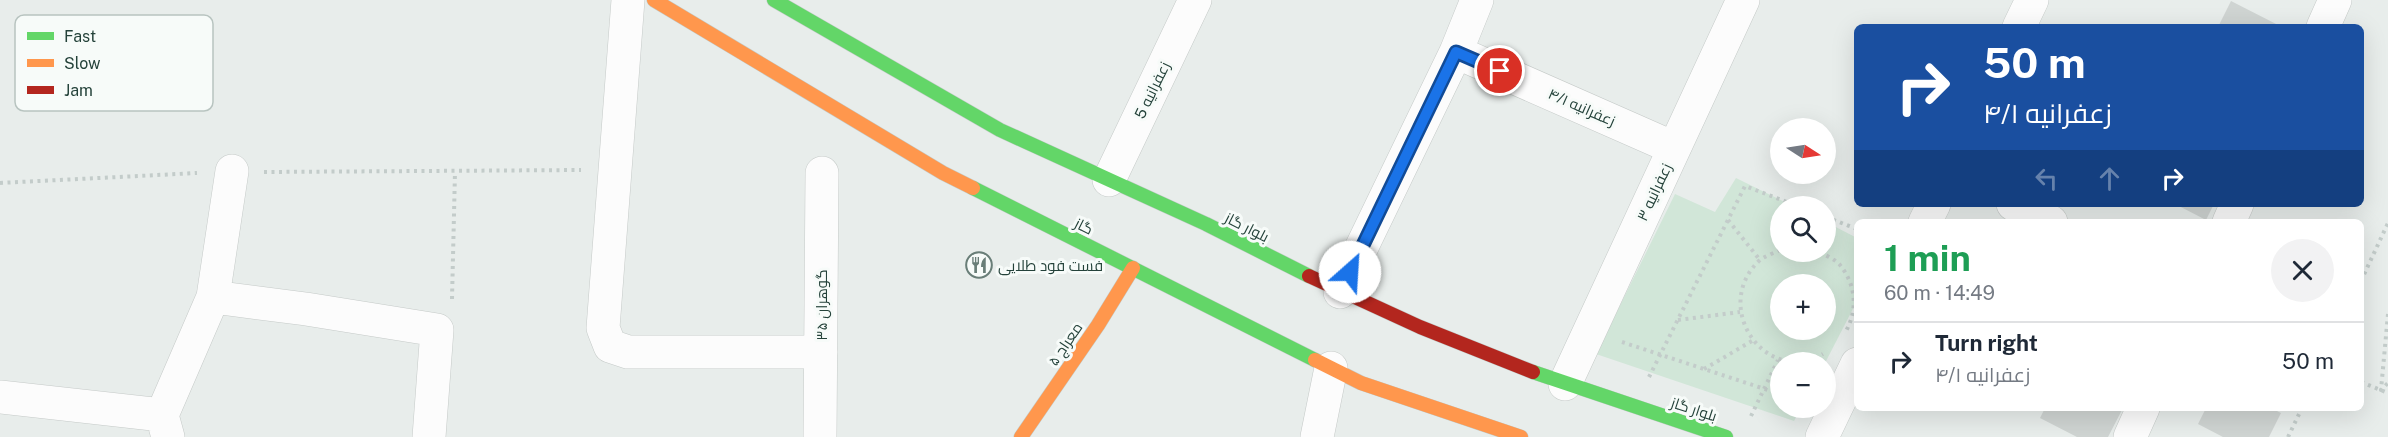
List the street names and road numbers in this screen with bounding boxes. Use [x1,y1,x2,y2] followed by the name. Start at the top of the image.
[1131,59,1174,122] street label: 5 زعفرانیه
[1545,85,1618,130] street label: زعفرانیه ۴/۱
[1633,160,1676,224] street label: زعفرانیه ۳
[1221,208,1272,246] street label: بلوار گاز
[1071,214,1096,239] street label: گاز
[813,269,832,341] street label: گوهران ۳۵
[1044,319,1088,370] street label: معراج ۵
[1668,393,1719,425] street label: بلوار گاز

